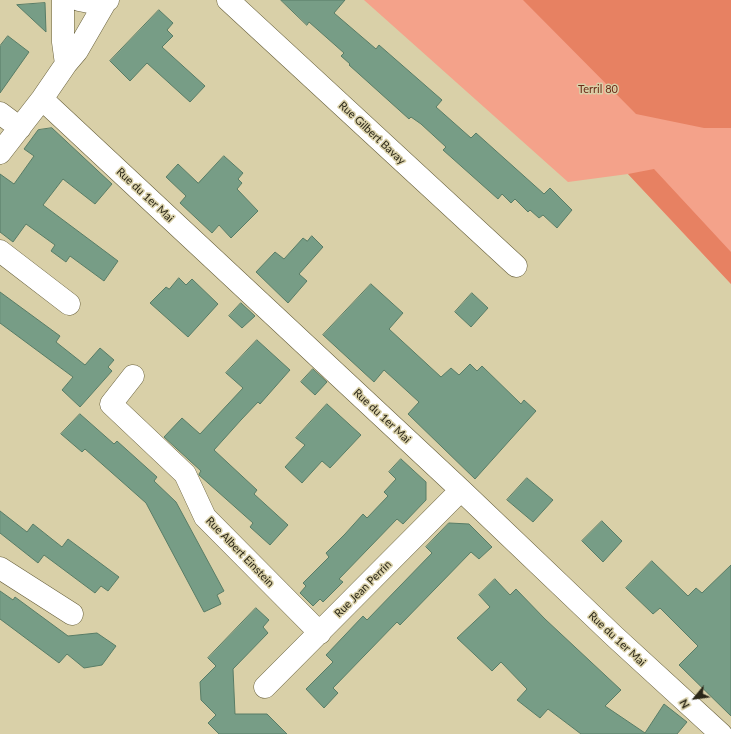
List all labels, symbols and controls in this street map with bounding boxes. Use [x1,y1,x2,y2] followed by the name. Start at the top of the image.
[578,82,618,96] park label: Terril 80
[336,99,408,167] street label: Rue Gilbert Bavay
[114,165,176,225] street label: Rue du 1er Mai
[351,386,413,446] street label: Rue du 1er Mai
[203,514,277,590] street label: Rue Albert Einstein
[332,558,394,620] street label: Rue Jean Perrin
[586,609,648,669] street label: Rue du 1er Mai
[675,678,715,718] north arrow
[676,697,692,711] text: N

